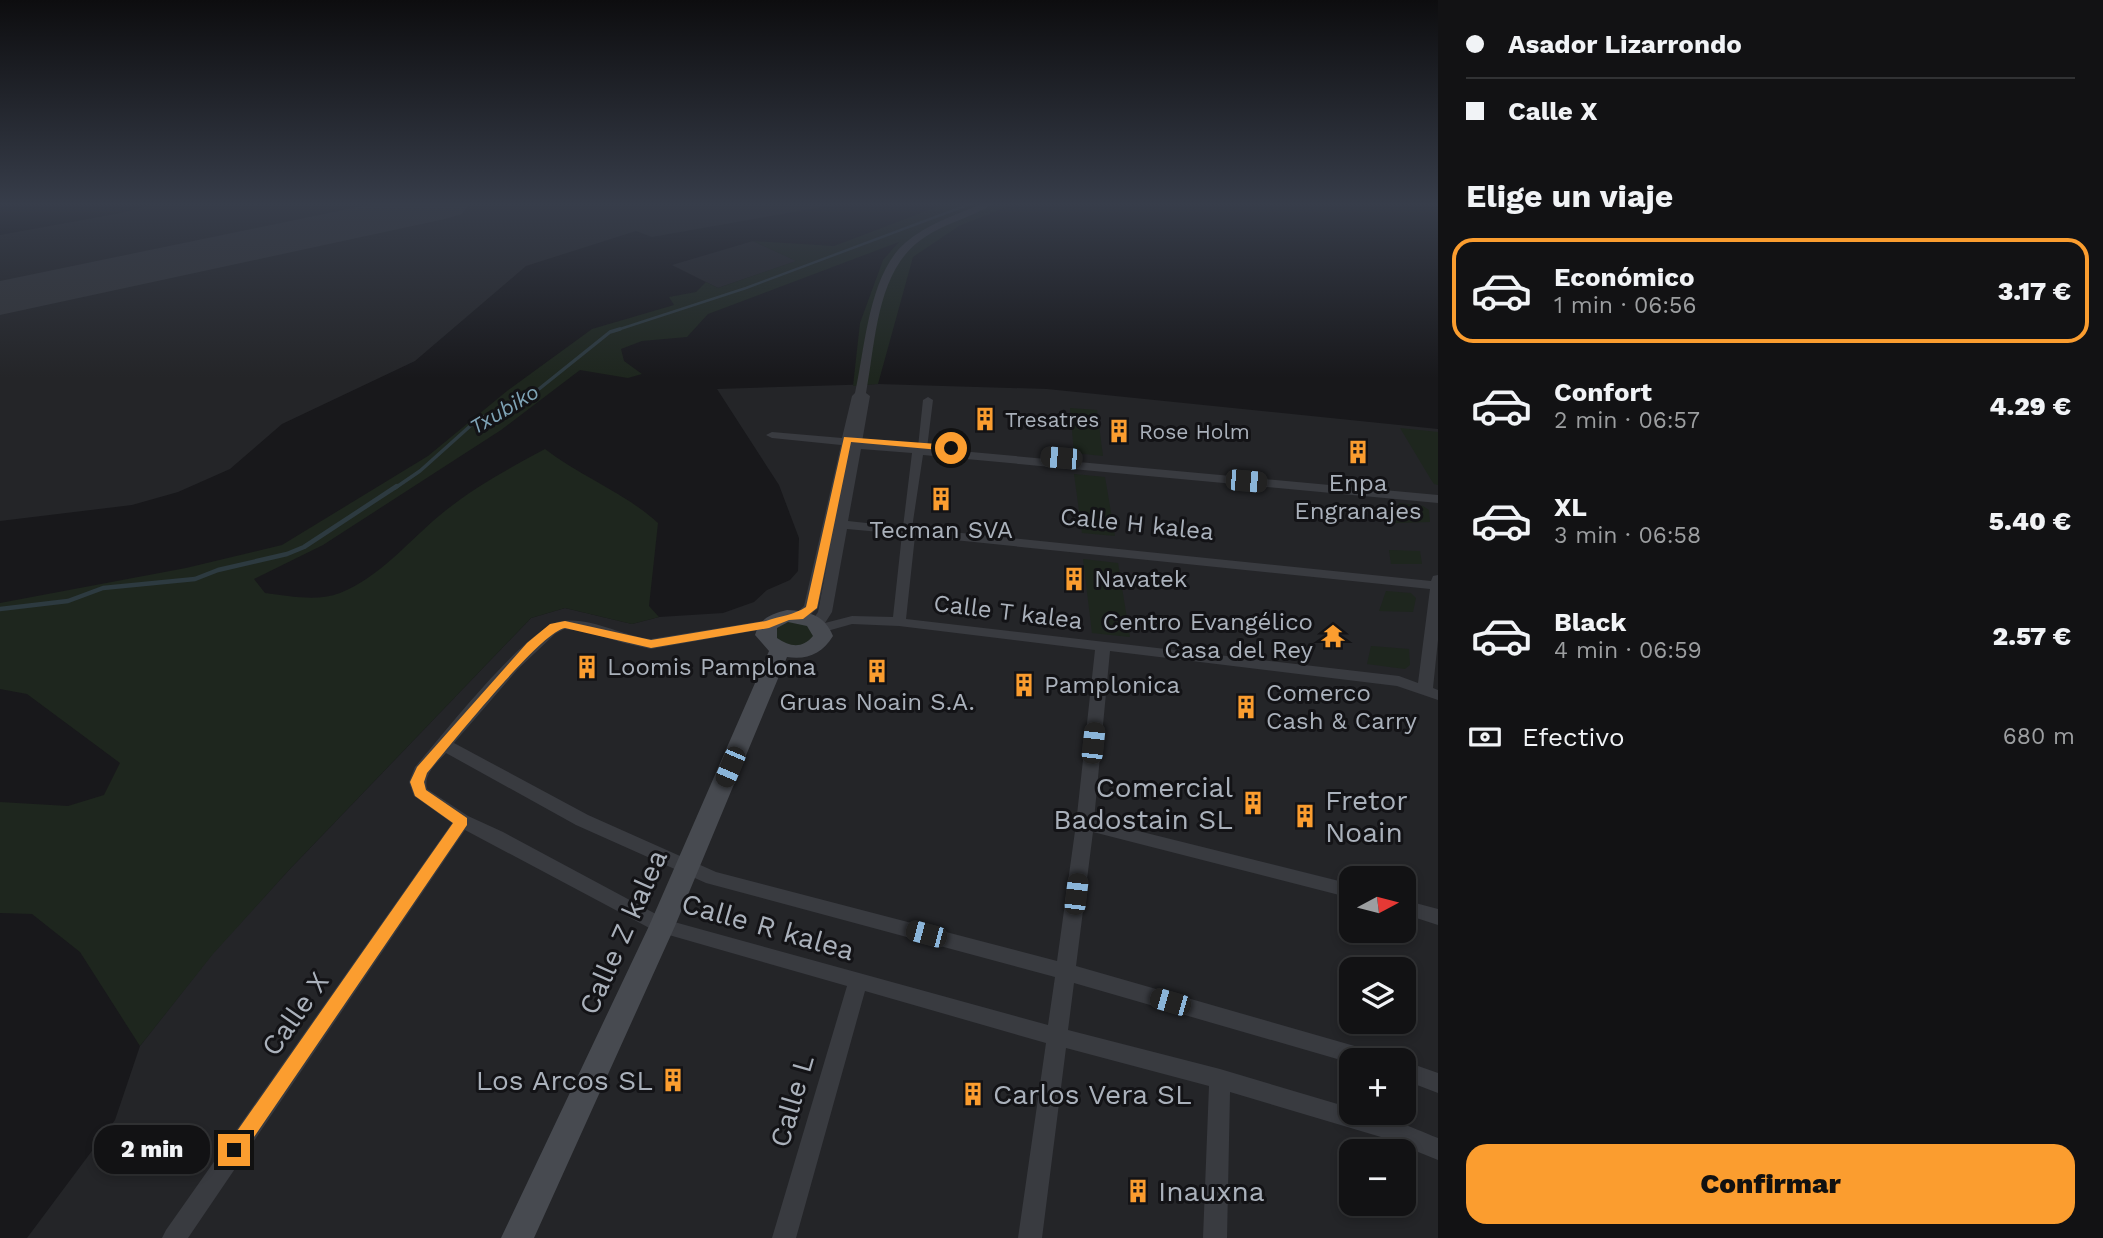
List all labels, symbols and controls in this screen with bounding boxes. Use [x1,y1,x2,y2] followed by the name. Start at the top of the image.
[1508,29,1742,59] text: Asador Lizarrondo
[1508,96,1597,126] text: Calle X
[1466,177,1673,215] text: Elige un viaje
[1470,259,1533,322] icon: car
[1554,262,1695,292] text: Económico
[1998,276,2071,306] text: 3.17 €
[1554,292,1696,319] text: 1 min · 06:56
[1470,374,1533,437] icon: car
[1554,377,1652,407] text: Confort
[465,379,543,439] water label: Txubiko
[1989,391,2071,421] text: 4.29 €
[971,405,999,433] building icon: Tresatres
[1005,407,1099,432] place label: Tresatres
[1554,407,1700,434] text: 2 min · 06:57
[1105,417,1133,445] building icon: Rose Holm
[1139,419,1250,444] place label: Rose Holm
[935,432,967,464] route start
[1344,438,1372,466] building icon: Enpa Engranajes
[1040,446,1083,470] car
[1225,469,1268,493] car
[1294,469,1422,525] place label: Enpa Engranajes
[927,485,955,513] building icon: Tecman SVA
[1470,489,1533,552] icon: car
[1554,492,1587,522] text: XL
[1059,502,1215,546] street label: Calle H kalea
[1989,506,2071,536] text: 5.40 €
[869,516,1013,544] place label: Tecman SVA
[1554,522,1701,549] text: 3 min · 06:58
[1060,565,1088,593] building icon: Navatek
[1094,565,1188,593] place label: Navatek
[932,589,1084,635] street label: Calle T kalea
[1470,604,1533,667] icon: car
[1554,607,1626,637] text: Black
[1103,608,1314,664] place label: Centro Evangélico Casa del Rey
[1993,621,2071,651] text: 2.57 €
[1319,622,1347,650] temple icon: Centro Evangélico Casa del Rey
[1554,637,1702,664] text: 4 min · 06:59
[573,653,601,681] building icon: Loomis Pamplona
[607,653,816,681] place label: Loomis Pamplona
[863,657,891,685] building icon: Gruas Noain S.A.
[1010,671,1038,699] building icon: Pamplonica
[1044,671,1180,699] place label: Pamplonica
[1266,679,1418,735] place label: Comerco Cash & Carry
[779,688,975,716] place label: Gruas Noain S.A.
[1232,693,1260,721] building icon: Comerco Cash & Carry
[1466,718,1504,756] icon: cash
[1081,721,1106,765] car
[1522,722,1625,752] text: Efectivo
[2003,723,2075,750] text: 680 m
[713,744,748,790] car
[1053,771,1233,836] place label: Comercial Badostain SL
[1325,784,1408,849] place label: Fretor Noain
[1239,789,1267,817] building icon: Comercial Badostain SL
[1291,802,1319,830] building icon: Fretor Noain
[572,844,674,1020] street label: Calle Z kalea
[1339,866,1416,943] north arrow
[1339,866,1416,1216] map controls
[1064,872,1089,916] car
[678,887,858,967] street label: Calle R kalea
[903,918,950,950] car
[1339,957,1416,1034] button: layers
[254,966,336,1062] street label: Calle X
[1147,986,1194,1018] car
[1339,1048,1416,1125] button: +
[763,1051,821,1151] street label: Calle L
[476,1064,653,1097] place label: Los Arcos SL
[659,1066,687,1094] building icon: Los Arcos SL
[993,1078,1192,1111] place label: Carlos Vera SL
[959,1080,987,1108] building icon: Carlos Vera SL
[94,1126,210,1174] callout: 2 min
[218,1134,250,1166] route end
[121,1136,183,1163] text: 2 min
[1339,1139,1416,1216] button: −
[1466,1144,2075,1224] button: Confirmar
[1158,1175,1265,1208] place label: Inauxna
[1124,1177,1152,1205] building icon: Inauxna

